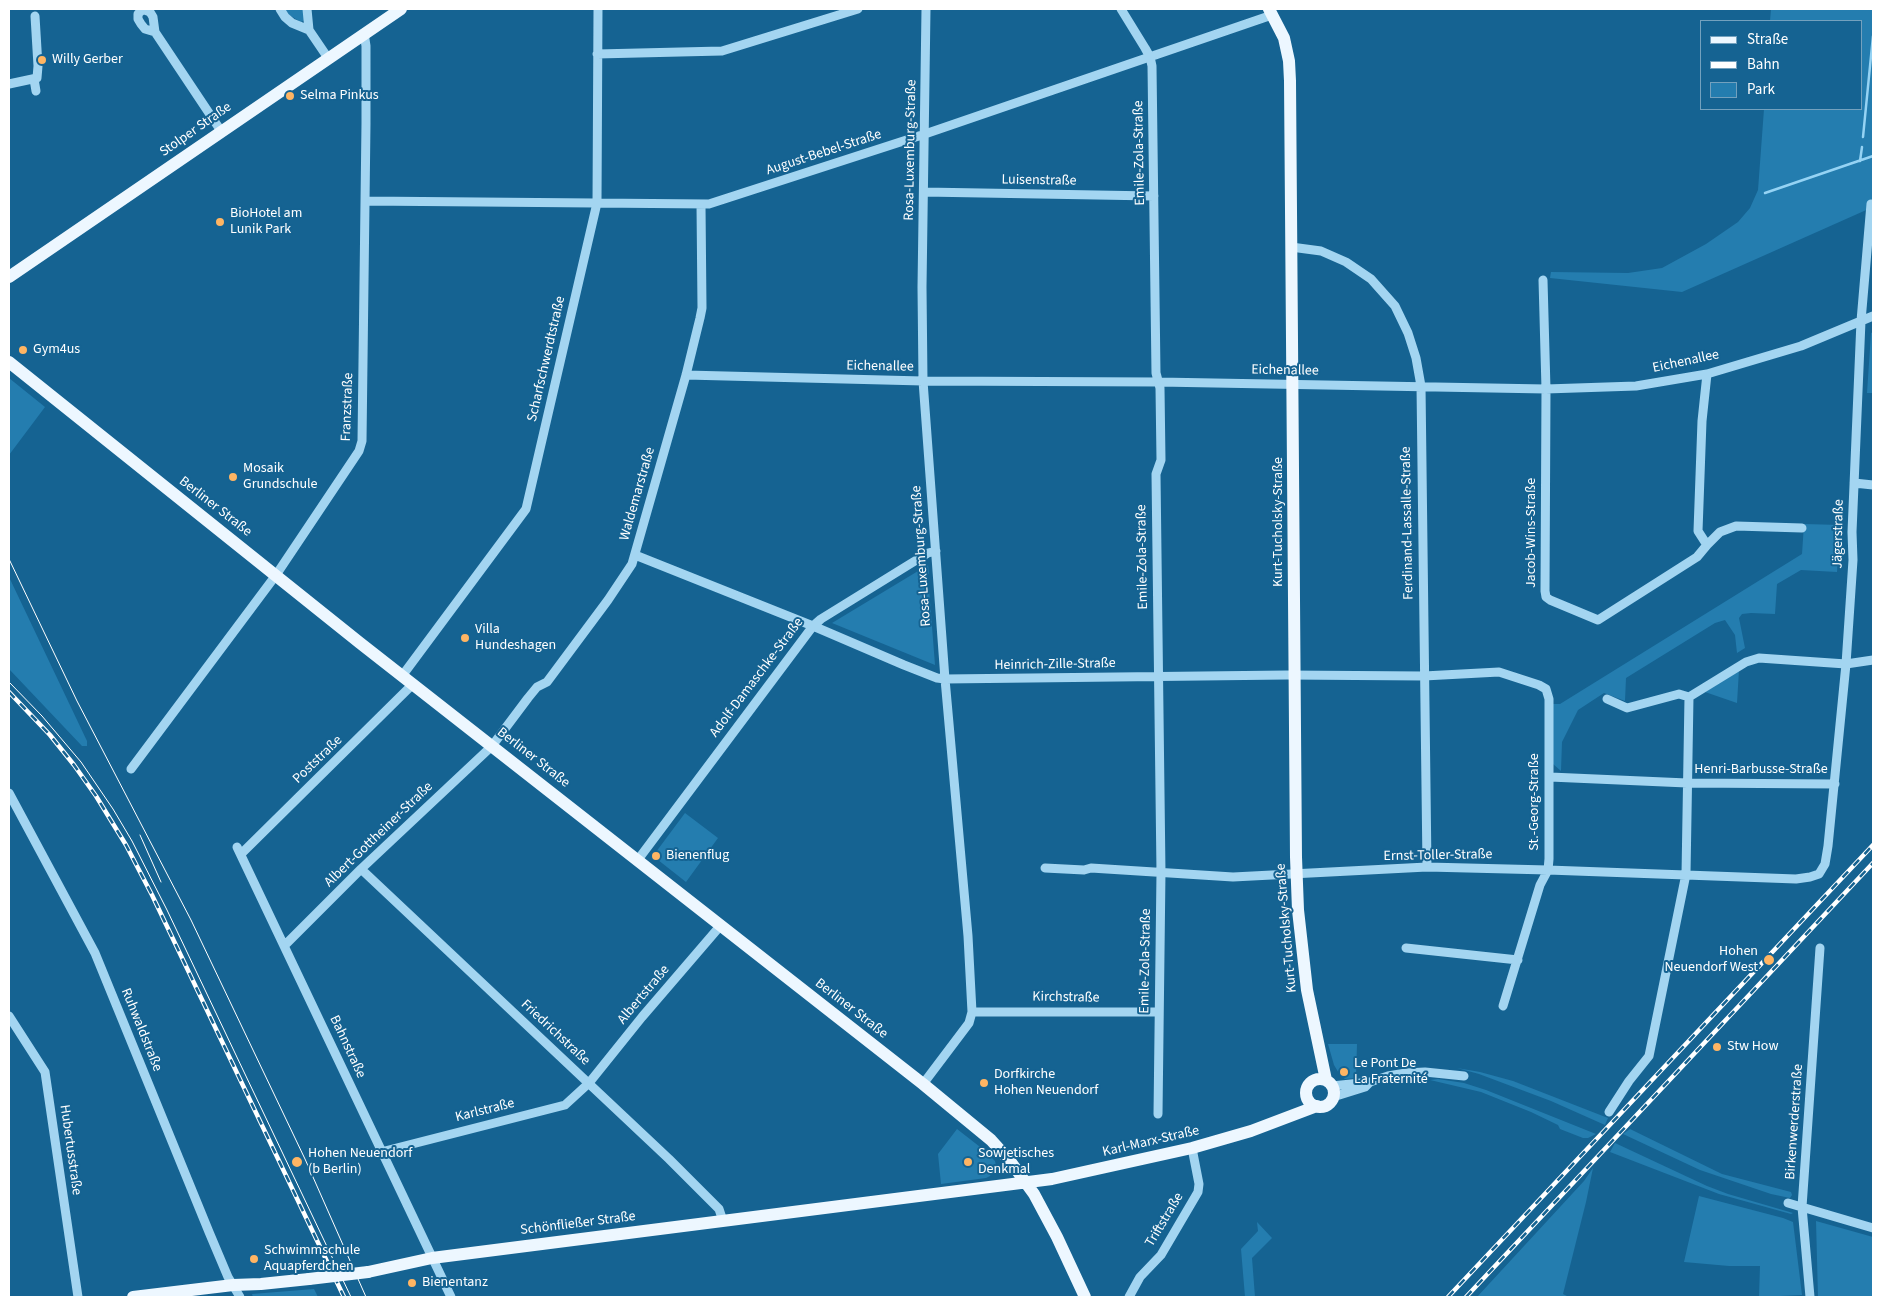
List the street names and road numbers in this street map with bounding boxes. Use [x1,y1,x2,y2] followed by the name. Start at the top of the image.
[901,79,921,221] street label: Rosa-Luxemburg-Straße
[157,99,235,161] street label: Stolper Straße
[1131,100,1149,206] street label: Emile-Zola-Straße
[764,126,884,180] street label: August-Bebel-Straße
[1001,172,1077,190] street label: Luisenstraße
[524,295,570,423] street label: Scharfschwerdtstraße
[1651,347,1721,377] street label: Eichenallee
[846,358,914,376] street label: Eichenallee
[1251,362,1319,380] street label: Eichenallee
[338,372,358,442] street label: Franzstraße
[617,445,659,543] street label: Waldemarstraße
[1398,446,1418,600] street label: Ferdinand-Lassalle-Straße
[1271,457,1287,587] street label: Kurt-Tucholsky-Straße
[175,473,255,541] street label: Berliner Straße
[1524,478,1540,588] street label: Jacob-Wins-Straße
[909,485,935,627] street label: Rosa-Luxemburg-Straße
[1830,499,1848,569] street label: Jägerstraße
[1134,504,1152,610] street label: Emile-Zola-Straße
[707,615,807,741] street label: Adolf-Damaschke-Straße
[994,656,1116,674] street label: Heinrich-Zille-Straße
[493,724,573,792] street label: Berliner Straße
[290,732,346,788] street label: Poststraße
[1527,753,1543,851] street label: St.-Georg-Straße
[1694,762,1828,778] street label: Henri-Barbusse-Straße
[321,779,437,891] street label: Albert-Gottheiner-Straße
[1383,847,1493,865] street label: Ernst-Toller-Straße
[1273,863,1301,993] street label: Kurt-Tucholsky-Straße
[1137,908,1155,1014] street label: Emile-Zola-Straße
[614,962,674,1028] street label: Albertstraße
[811,975,891,1043] street label: Berliner Straße
[117,986,165,1074] street label: Ruhwaldstraße
[1032,989,1100,1007] street label: Kirchstraße
[517,997,593,1069] street label: Friedrichstraße
[325,1013,369,1081] street label: Bahnstraße
[1783,1064,1807,1180] street label: Birkenwerderstraße
[454,1096,516,1126] street label: Karlstraße
[55,1104,85,1196] street label: Hubertusstraße
[1101,1123,1201,1161] street label: Karl-Marx-Straße
[1142,1190,1188,1250] street label: Triftstraße
[519,1209,637,1239] street label: Schönfließer Straße

